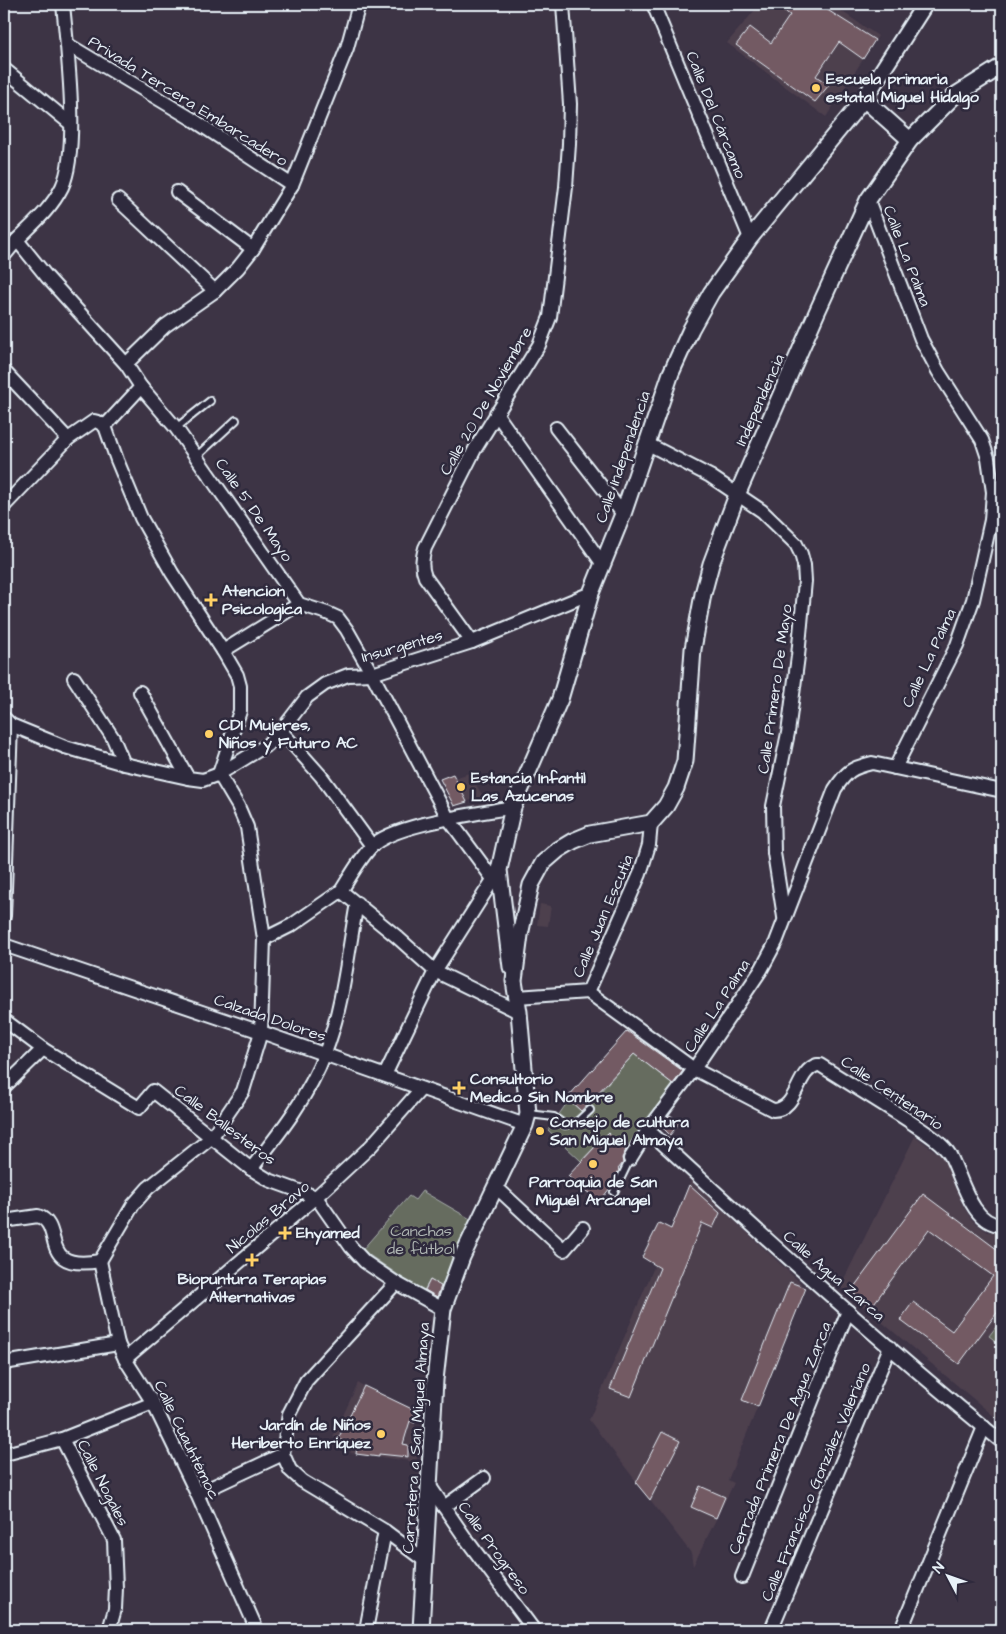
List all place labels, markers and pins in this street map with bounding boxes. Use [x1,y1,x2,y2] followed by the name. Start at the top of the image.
[826,68,980,110] place label: Escuela primaria estatal Miguel Hidalgo
[810,82,822,94] marker: Escuela primaria estatal Miguel Hidalgo
[222,580,303,622] place label: Atencion Psicologica
[204,593,218,607] marker: Atencion Psicologica
[219,714,358,755] place label: CDI Mujeres, Niños y Futuro AC
[203,728,215,740] marker: CDI Mujeres, Niños y Futuro AC
[471,767,586,807] place label: Estancia Infantil Las Azucenas
[455,781,467,793] marker: Estancia Infantil Las Azucenas
[470,1068,613,1108] place label: Consultorio Medico Sin Nombre
[452,1081,466,1095] marker: Consultorio Medico Sin Nombre
[549,1111,690,1153] place label: Consejo de cultura San Miguel Almaya
[534,1125,546,1137] marker: Consejo de cultura San Miguel Almaya
[587,1158,599,1170] marker: Parroquia de San Miguél Arcangel
[529,1171,657,1213] place label: Parroquia de San Miguél Arcangel
[296,1222,360,1245] place label: Ehyamed
[278,1226,292,1240] marker: Ehyamed
[245,1253,259,1267] marker: Biopuntura Terapias Alternativas
[178,1268,326,1308] place label: Biopuntura Terapias Alternativas
[231,1414,372,1454] place label: Jardín de Niños Heriberto Enriquez
[375,1428,387,1440] marker: Jardín de Niños Heriberto Enriquez

